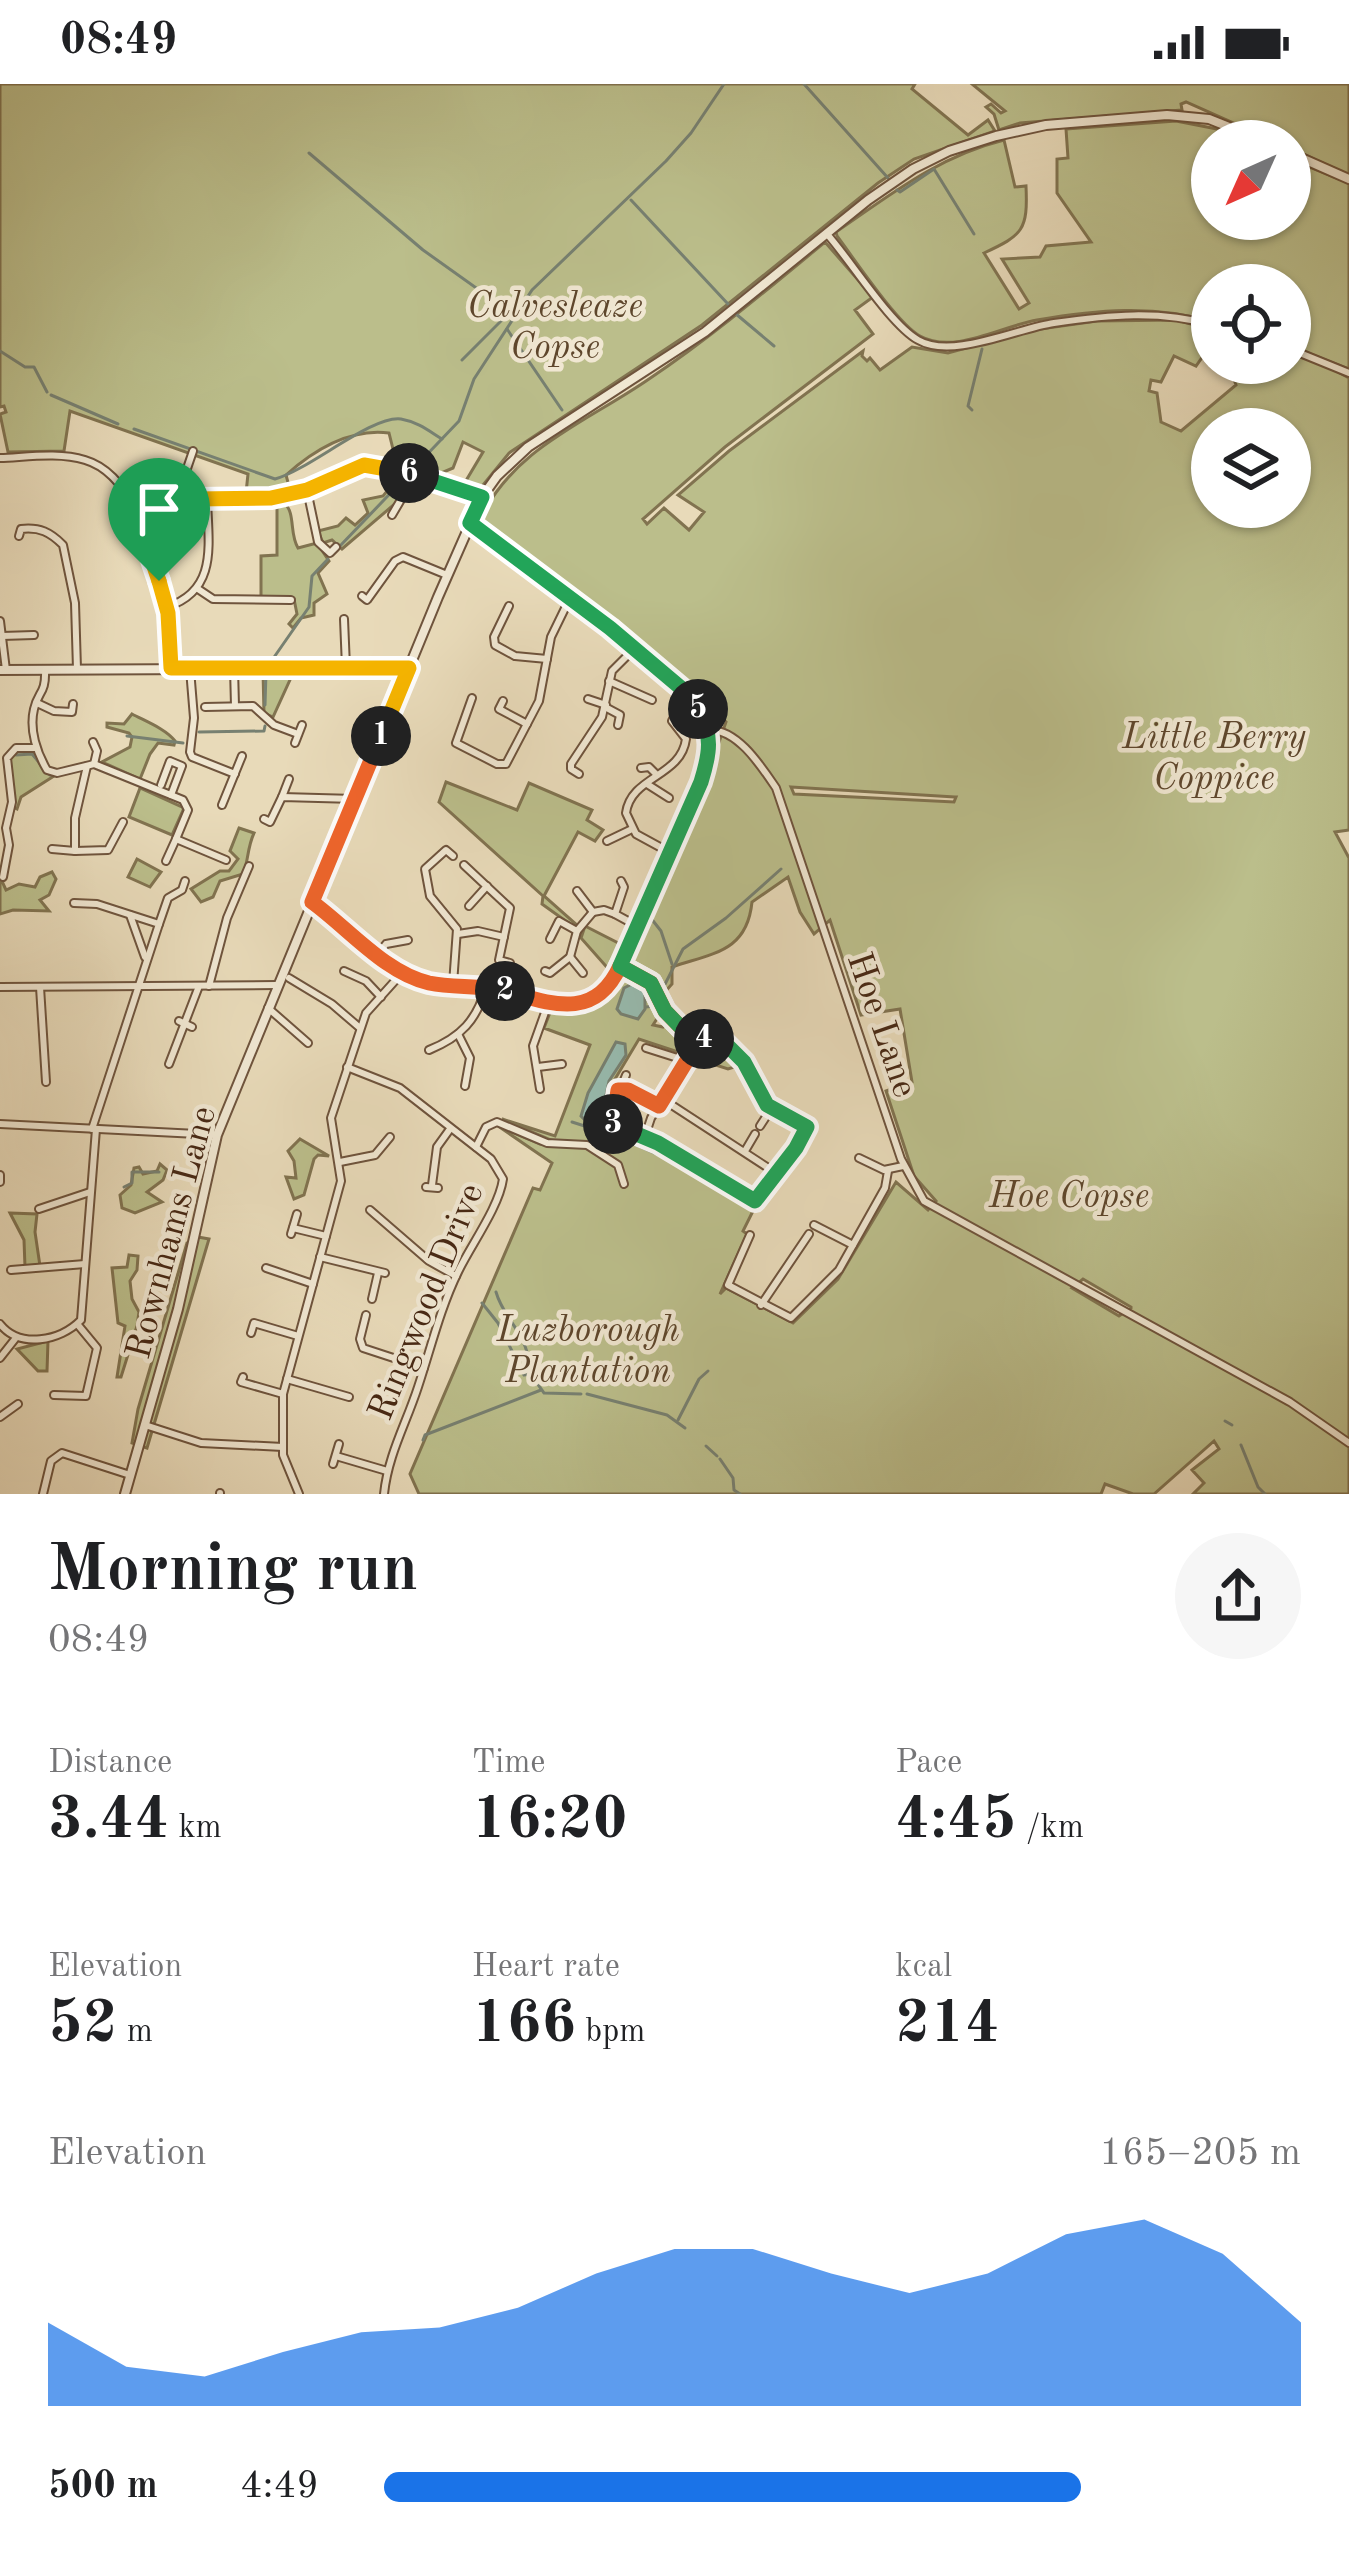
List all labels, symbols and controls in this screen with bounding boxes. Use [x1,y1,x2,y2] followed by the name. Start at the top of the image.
[60,19,177,64] text: 08:49
[1191,120,1311,240] north arrow
[1191,120,1311,528] map controls
[1191,264,1311,384] button: locate
[467,289,643,367] park label: Calvesleaze Copse
[1191,408,1311,528] button: layers
[379,443,439,503] pin: 6
[399,456,419,489] text: 6
[108,458,210,581] pin
[126,476,192,542] icon: arrive
[668,679,728,739] pin: 5
[688,692,708,725] text: 5
[351,706,411,766] pin: 1
[371,719,391,752] text: 1
[1121,721,1306,798] park label: Little Berry Coppice
[839,948,922,1102] street label: Hoe Lane
[475,961,535,1021] pin: 2
[495,974,515,1007] text: 2
[674,1009,734,1069] pin: 4
[694,1022,714,1055] text: 4
[583,1094,643,1154] pin: 3
[122,1103,224,1363] street label: Rownhams Lane
[603,1107,623,1140] text: 3
[364,1179,492,1426] street label: Ringwood Drive
[988,1179,1149,1216] park label: Hoe Copse
[495,1314,680,1391] park label: Luzborough Plantation
[1175,1533,1301,1659] button: share
[48,1539,418,1605] text: Morning run
[48,1621,149,1660] text: 08:49
[48,1747,172,1780] text: Distance
[472,1747,546,1780] text: Time
[895,1747,962,1780] text: Pace
[48,1791,169,1851] text: 3.44
[472,1791,628,1851] text: 16:20
[895,1791,1017,1851] text: 4:45
[169,1812,222,1845] text: km
[1017,1812,1084,1845] text: /km
[48,1951,182,1984] text: Elevation
[472,1951,620,1984] text: Heart rate
[895,1951,952,1984] text: kcal
[48,1995,118,2055] text: 52
[472,1995,576,2055] text: 166
[895,1995,1000,2055] text: 214
[118,2016,153,2049] text: m
[576,2016,646,2049] text: bpm
[48,2134,207,2173] text: Elevation
[1099,2134,1301,2173] text: 165–205 m
[48,2467,158,2506] text: 500 m
[240,2467,319,2506] text: 4:49

